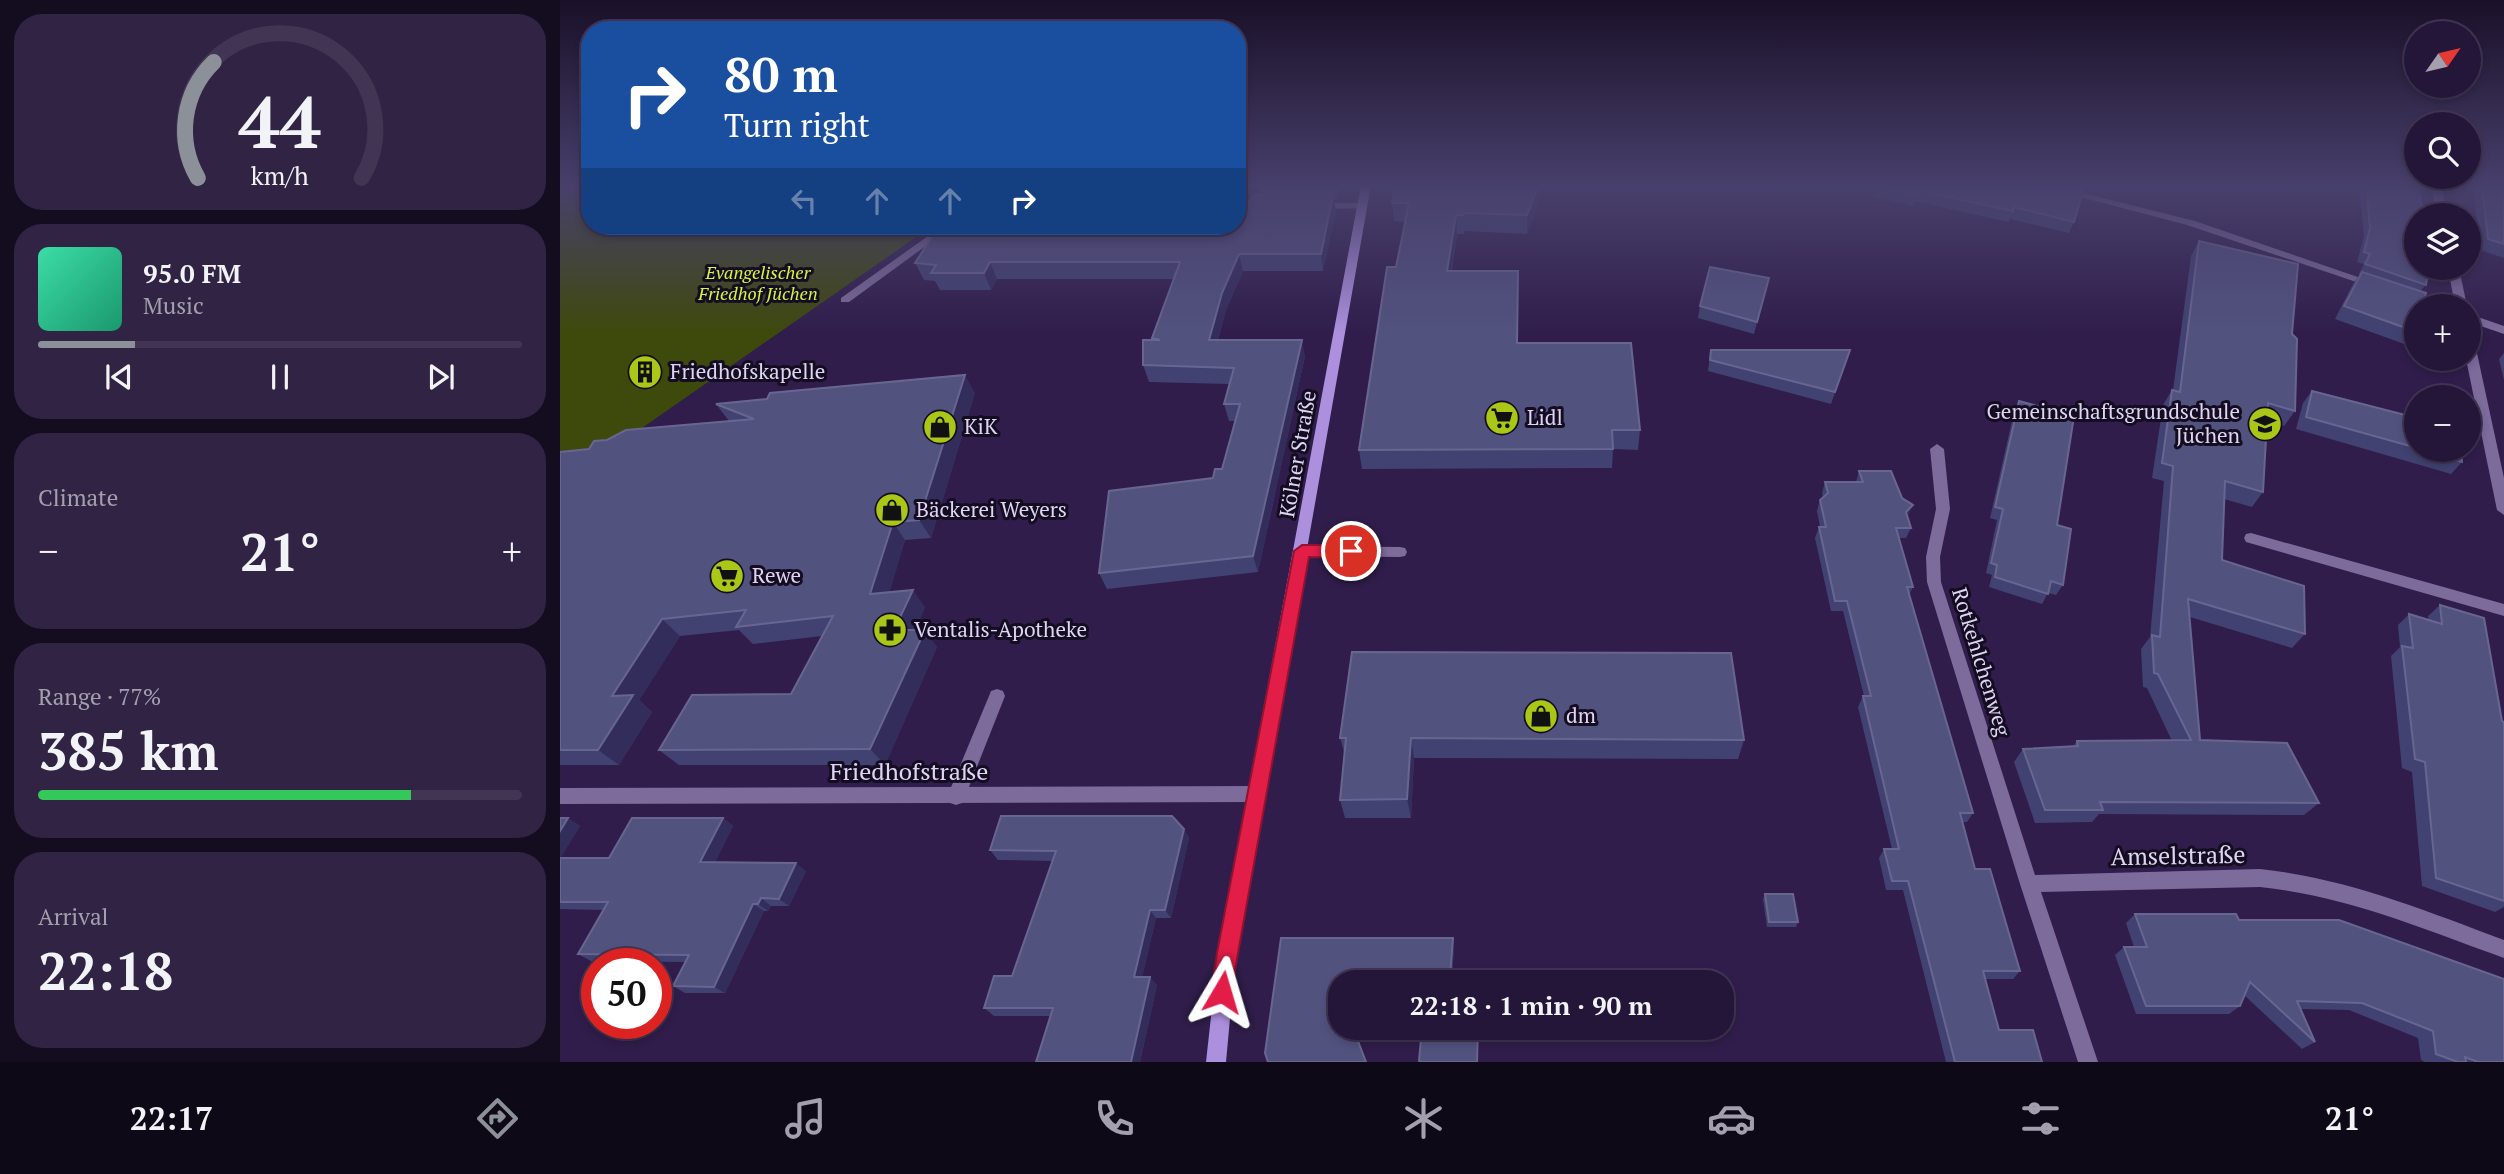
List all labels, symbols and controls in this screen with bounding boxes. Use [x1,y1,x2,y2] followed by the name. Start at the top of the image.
[2404,21,2482,98] north arrow
[2404,21,2481,462] map controls
[724,41,838,106] text: 80 m
[609,49,700,140] icon: right
[239,72,321,169] text: 44
[724,104,870,146] text: Turn right
[2404,112,2481,189] button: search
[251,159,309,192] text: km/h
[785,182,823,220] icon: left
[858,182,896,220] icon: ahead
[931,182,969,220] icon: ahead
[1004,182,1042,220] icon: right
[2404,203,2481,280] button: layers
[143,256,241,290] text: 95.0 FM
[697,260,818,305] park label: Evangelischer Friedhof Jüchen
[143,290,204,321] text: Music
[2404,294,2481,371] button: +
[626,353,664,391] building icon: Friedhofskapelle
[670,357,825,385] place label: Friedhofskapelle
[100,358,138,396] icon: previous
[261,358,299,396] icon: pause
[422,358,460,396] icon: next
[2404,385,2481,462] button: −
[1272,388,1322,519] street label: Kölner Straße
[1986,397,2241,449] place label: Gemeinschaftsgrundschule Jüchen
[1483,399,1521,437] supermarket icon: Lidl
[1527,403,1563,431] place label: Lidl
[2246,405,2284,443] school or university icon: Gemeinschaftsgrundschule Jüchen
[921,408,959,446] shop icon: KiK
[964,412,998,440] place label: KiK
[38,482,118,513] text: Climate
[873,491,911,529] shop icon: Bäckerei Weyers
[916,495,1067,523] place label: Bäckerei Weyers
[240,517,320,586] text: 21°
[1321,521,1381,581] pin
[38,526,58,576] text: −
[502,526,522,576] text: +
[1332,532,1370,570] icon: arrive
[708,557,746,595] supermarket icon: Rewe
[752,561,801,589] place label: Rewe
[1946,584,2018,740] street label: Rotkehlchenweg
[871,611,909,649] pharmacy icon: Ventalis-Apotheke
[914,615,1087,643] place label: Ventalis-Apotheke
[38,681,161,712] text: Range · 77%
[1522,697,1560,735] shop icon: dm
[1566,701,1596,729] place label: dm
[38,716,219,785] text: 385 km
[830,755,988,787] street label: Friedhofstraße
[2110,838,2246,872] street label: Amselstraße
[38,901,109,932] text: Arrival
[38,936,173,1005] text: 22:18
[581,948,672,1039] speed limit sign: 50
[1185,955,1259,1029] position arrow
[1410,988,1652,1022] text: 22:18 · 1 min · 90 m
[473,1094,522,1143] icon: directions
[781,1094,830,1143] icon: music
[1090,1094,1139,1143] icon: phone
[1399,1094,1448,1143] icon: climate
[1707,1094,1756,1143] icon: car
[2016,1094,2065,1143] icon: filters
[130,1097,213,1139] text: 22:17
[2325,1097,2374,1139] text: 21°

